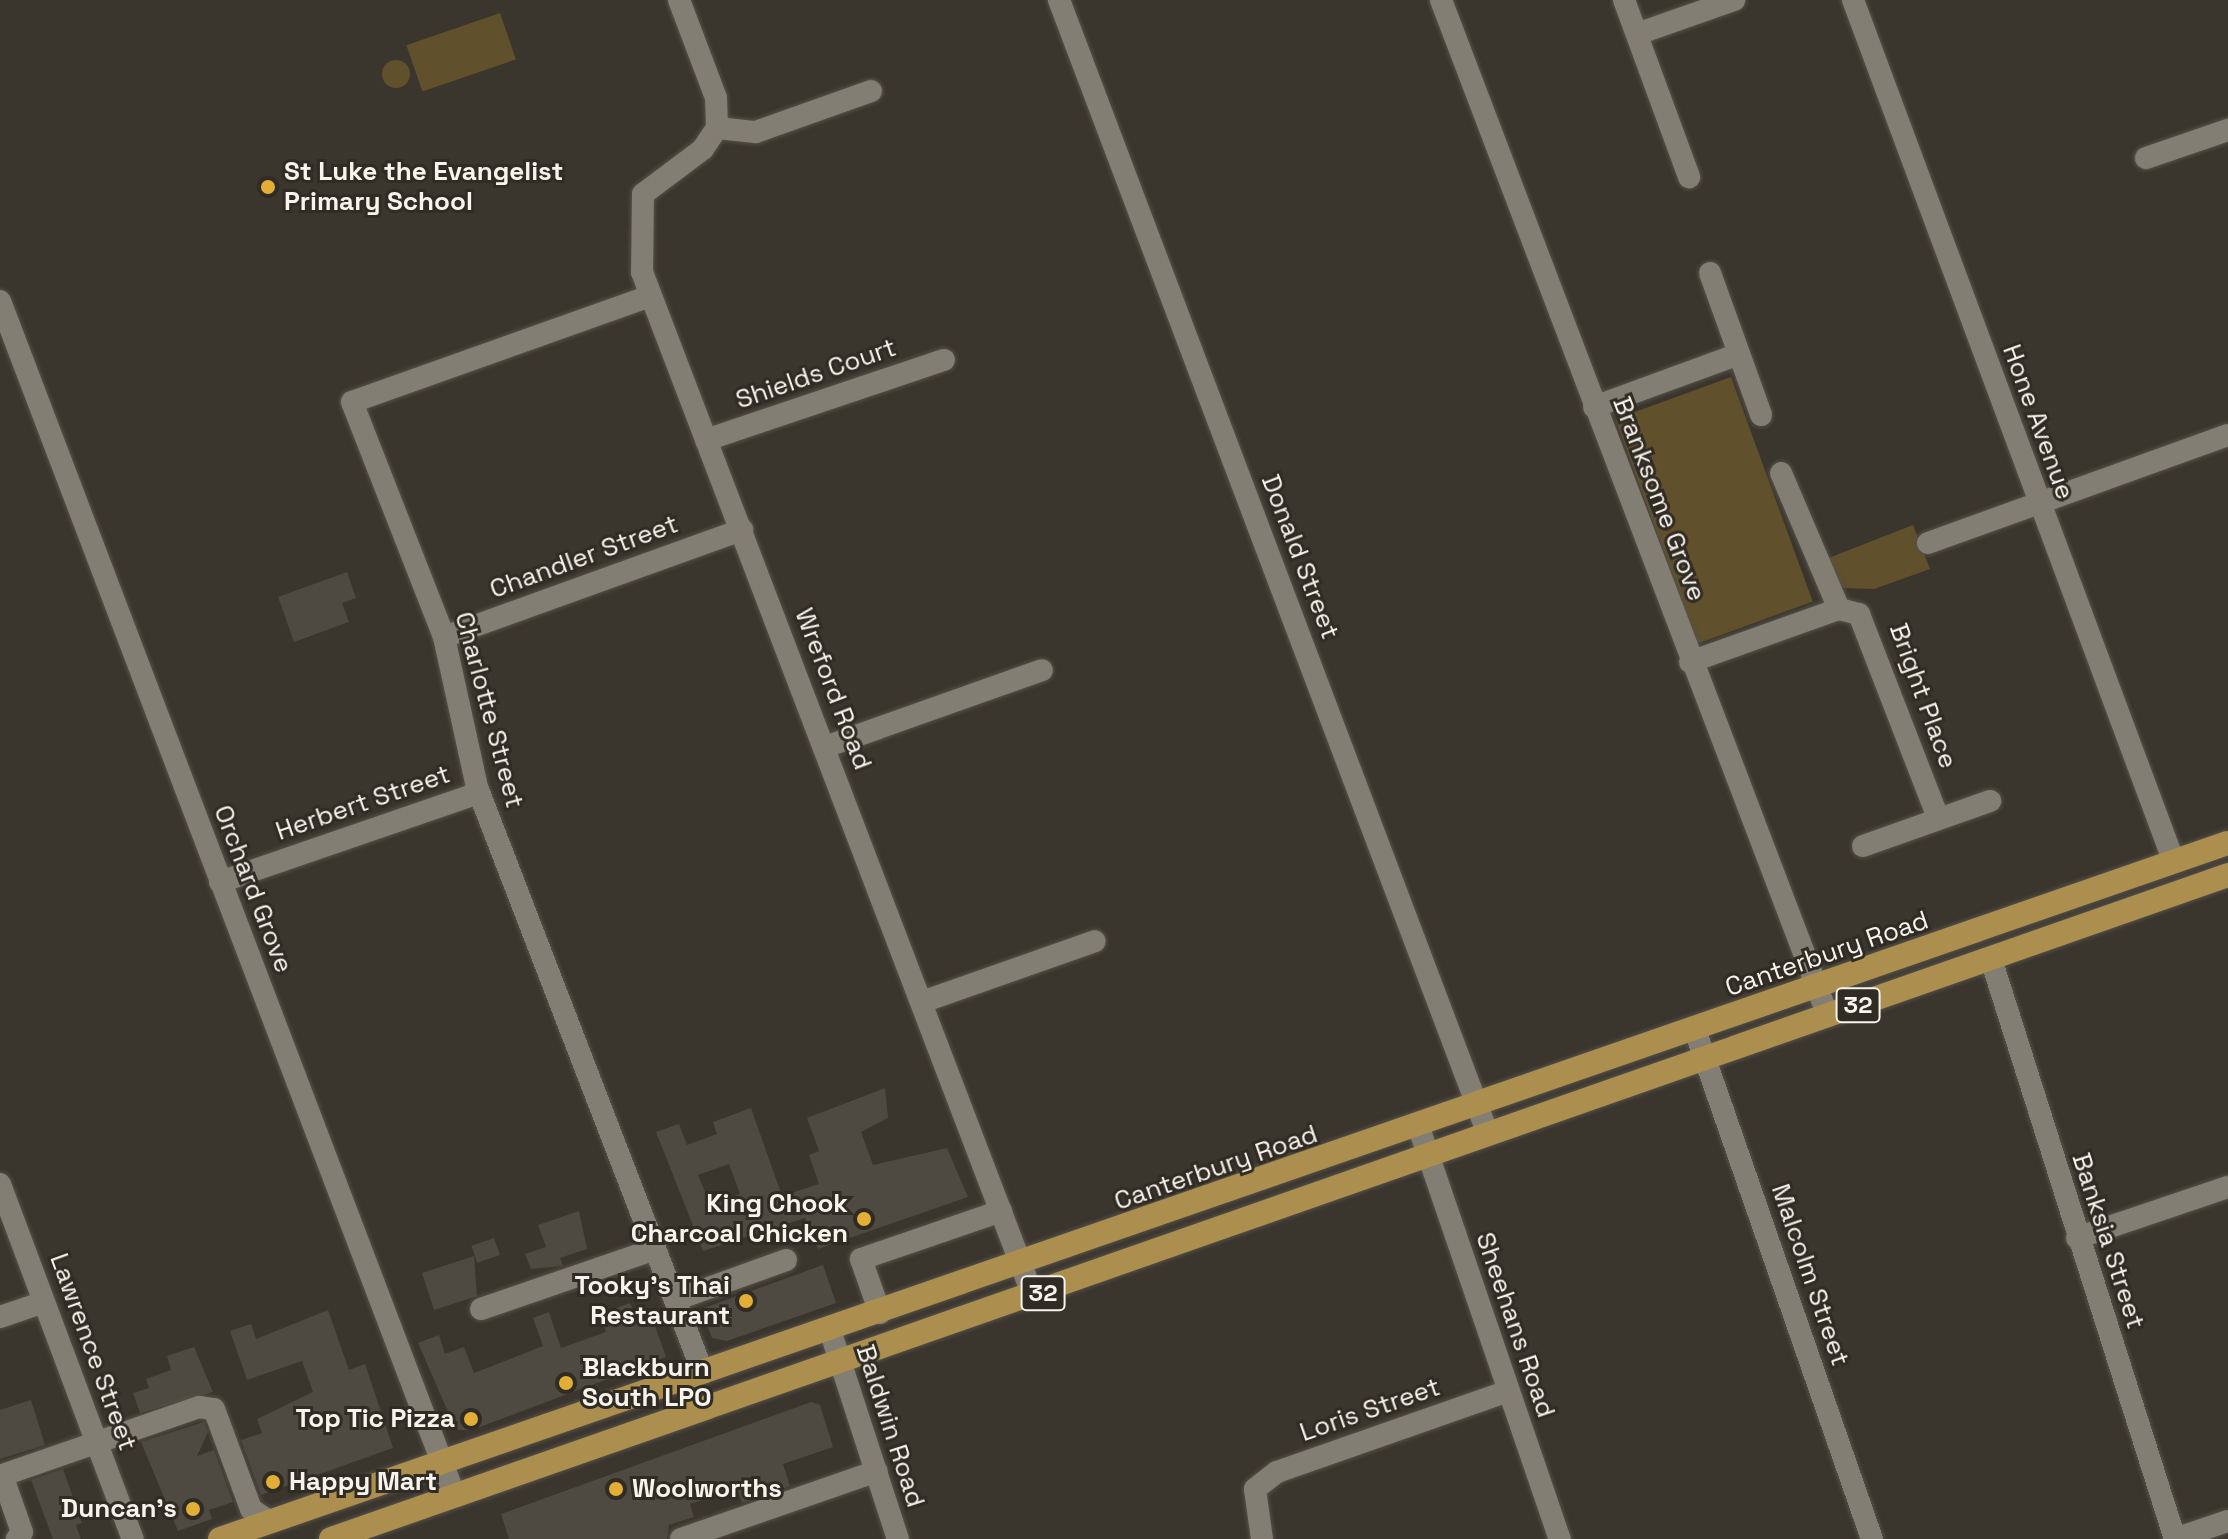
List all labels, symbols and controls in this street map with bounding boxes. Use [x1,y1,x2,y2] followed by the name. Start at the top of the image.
[284,156,563,218] place label: St Luke the Evangelist Primary School
[259,178,277,196] marker: St Luke the Evangelist Primary School
[732,332,900,416] street label: Shields Court
[1995,340,2081,504] street label: Hone Avenue
[1606,392,1712,606] street label: Branksome Grove
[1254,470,1346,644] street label: Donald Street
[486,508,682,606] street label: Chandler Street
[788,604,878,774] street label: Wreford Road
[448,609,530,811] street label: Charlotte Street
[1882,619,1964,773] street label: Bright Place
[272,759,454,847] street label: Herbert Street
[207,801,299,977] street label: Orchard Grove
[1721,905,1933,1003] street label: Canterbury Road
[1834,985,1882,1025] road number: 32
[1110,1119,1322,1217] street label: Canterbury Road
[2065,1149,2151,1333] street label: Banksia Street
[1764,1180,1856,1370] street label: Malcolm Street
[631,1188,848,1250] place label: King Chook Charcoal Chicken
[855,1210,873,1228] marker: King Chook Charcoal Chicken
[1469,1228,1561,1422] street label: Sheehans Road
[43,1249,143,1455] street label: Lawrence Street
[574,1270,730,1332] place label: Tooky's Thai Restaurant
[1019,1273,1067,1313] road number: 32
[737,1292,755,1310] marker: Tooky's Thai Restaurant
[849,1341,931,1511] street label: Baldwin Road
[582,1352,712,1414] place label: Blackburn South LPO
[1296,1371,1444,1449] street label: Loris Street
[557,1374,575,1392] marker: Blackburn South LPO
[295,1403,455,1435] place label: Top Tic Pizza
[462,1410,480,1428] marker: Top Tic Pizza
[289,1466,437,1498] place label: Happy Mart
[264,1473,282,1491] marker: Happy Mart
[632,1473,782,1505] place label: Woolworths
[607,1480,625,1498] marker: Woolworths
[61,1493,177,1525] place label: Duncan's
[184,1500,202,1518] marker: Duncan's

